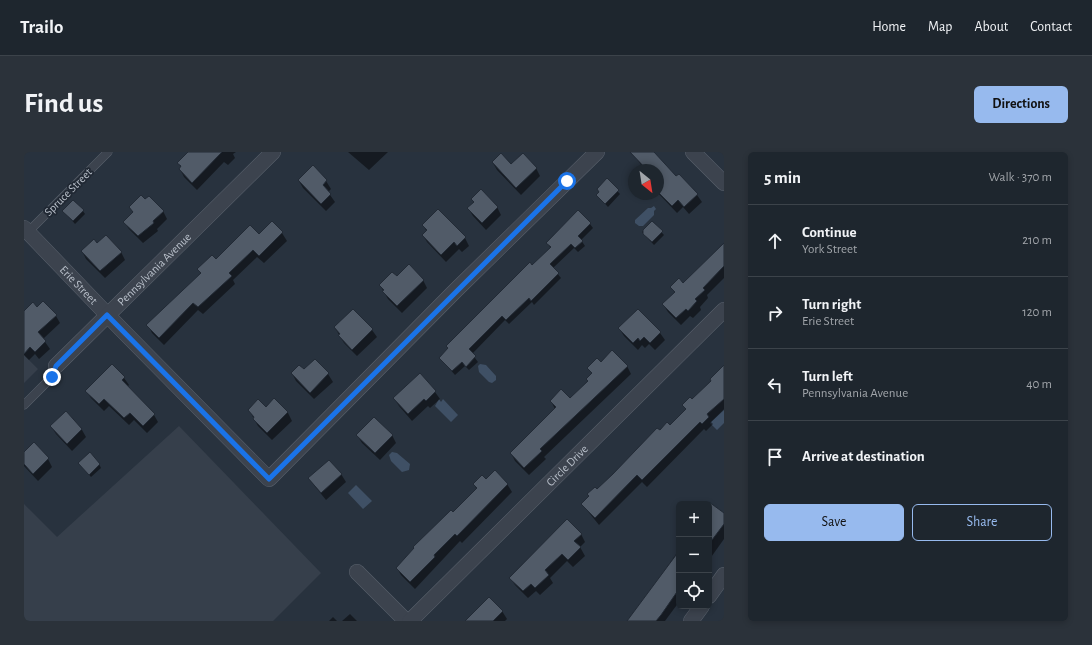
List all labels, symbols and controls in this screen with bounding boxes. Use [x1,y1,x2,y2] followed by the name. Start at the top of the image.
[20,18,63,37] text: Trailo
[872,20,906,34] text: Home
[928,20,952,34] text: Map
[974,20,1008,34] text: About
[1030,20,1072,34] text: Contact
[974,86,1068,123] button: Directions
[24,90,103,118] text: Find us
[628,164,664,200] north arrow
[42,166,94,218] street label: Spruce Street
[764,169,801,186] text: 5 min
[988,171,1052,184] text: Walk · 370 m
[558,172,576,190] route start
[802,225,857,240] text: Continue
[115,230,193,308] street label: Pennsylvania Avenue
[764,230,786,252] icon: ahead
[1022,234,1052,247] text: 210 m
[802,243,857,256] text: York Street
[58,263,100,307] street label: Erie Street
[802,297,861,312] text: Turn right
[764,302,786,324] icon: right
[1022,306,1052,319] text: 120 m
[802,315,854,328] text: Erie Street
[43,368,61,386] route end
[802,369,853,384] text: Turn left
[764,374,786,396] icon: left
[1026,378,1052,391] text: 40 m
[802,387,908,400] text: Pennsylvania Avenue
[544,443,590,488] street label: Circle Drive
[764,446,786,468] icon: arrive
[802,449,925,464] text: Arrive at destination
[676,501,712,609] map controls
[676,501,712,537] button: +
[764,504,904,541] button: Save
[912,504,1052,541] button: Share
[676,537,712,573] button: −
[676,573,712,609] button: locate

